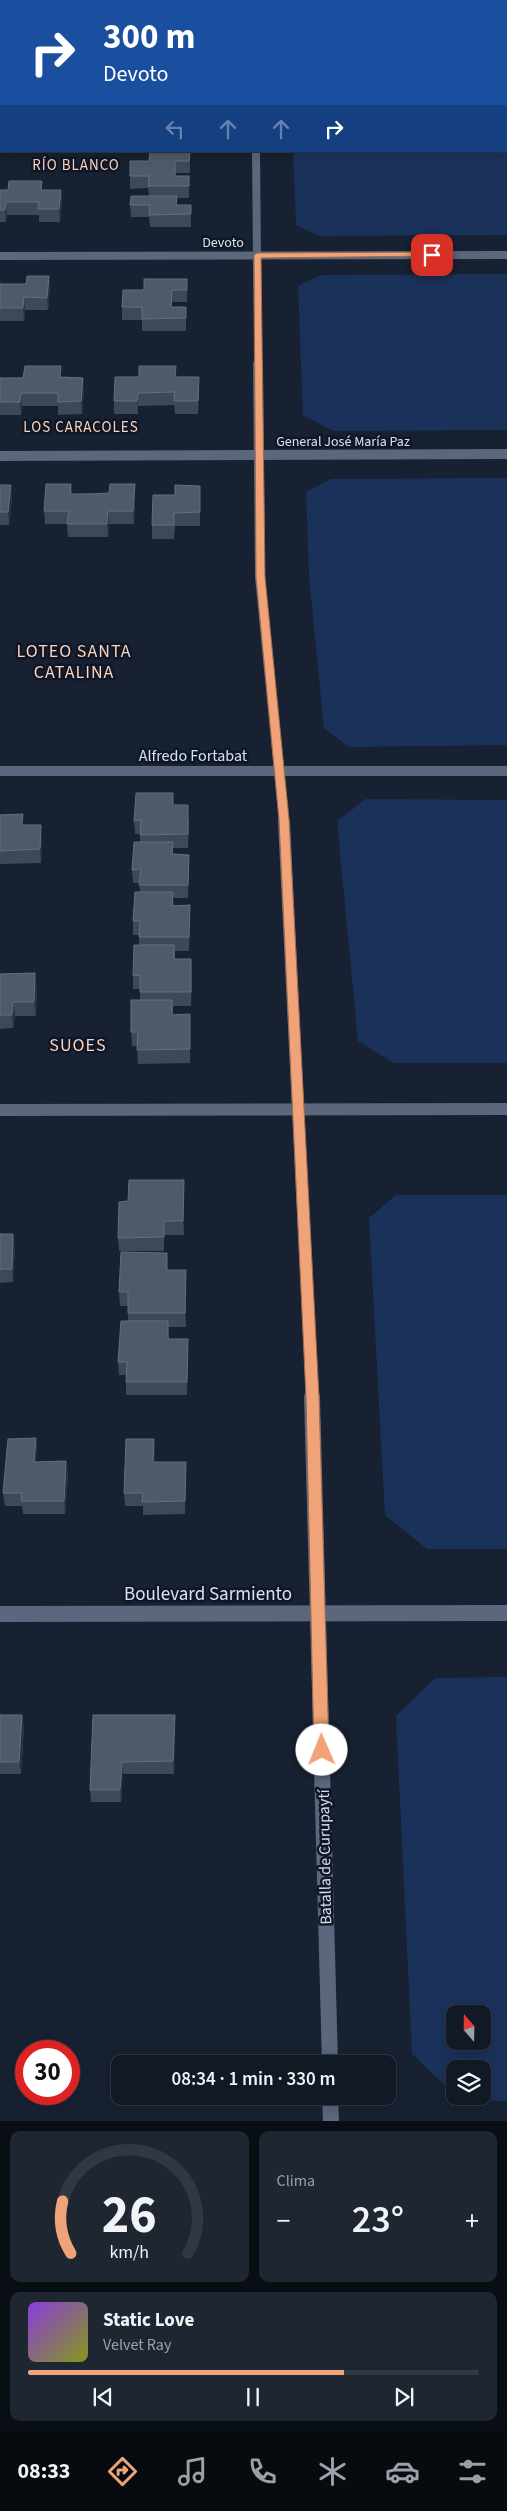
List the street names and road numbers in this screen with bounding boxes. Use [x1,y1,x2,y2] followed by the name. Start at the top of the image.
[202,233,244,253] street label: Devoto
[276,432,410,452] street label: General José María Paz
[139,745,248,767] street label: Alfredo Fortabat
[124,1581,292,1608] street label: Boulevard Sarmiento
[313,1788,337,1925] street label: Batalla de Curupaytí

